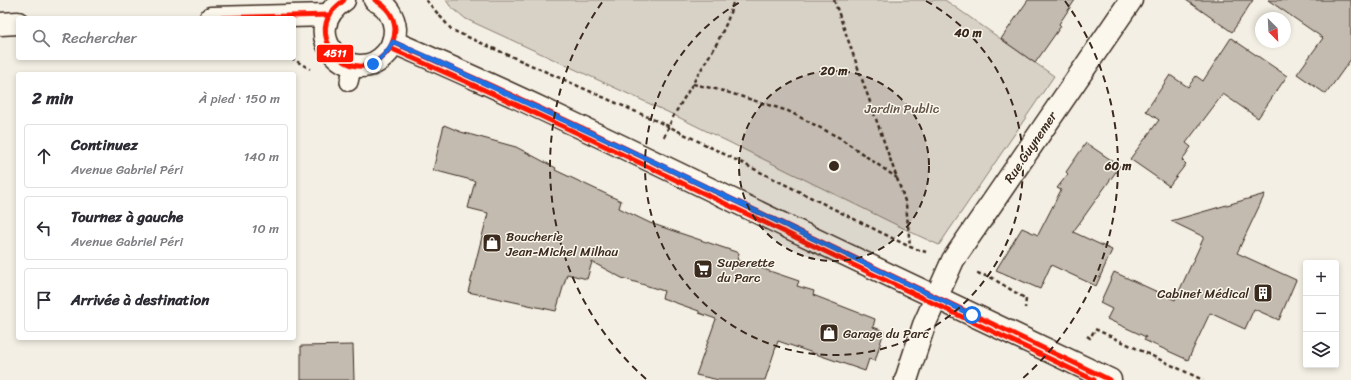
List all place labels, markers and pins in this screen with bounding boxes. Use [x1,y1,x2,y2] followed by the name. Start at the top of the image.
[827,159,841,173] centre of rings
[505,225,618,263] place label: Boucherie Jean-Michel Milhau
[481,232,503,254] shop icon: Boucherie Jean-Michel Milhau
[717,251,775,289] place label: Superette du Parc
[692,258,714,280] supermarket icon: Superette du Parc
[1157,282,1249,305] place label: Cabinet Médical
[1252,282,1274,304] building icon: Cabinet Médical
[818,322,840,344] shop icon: Garage du Parc
[843,322,929,345] place label: Garage du Parc

